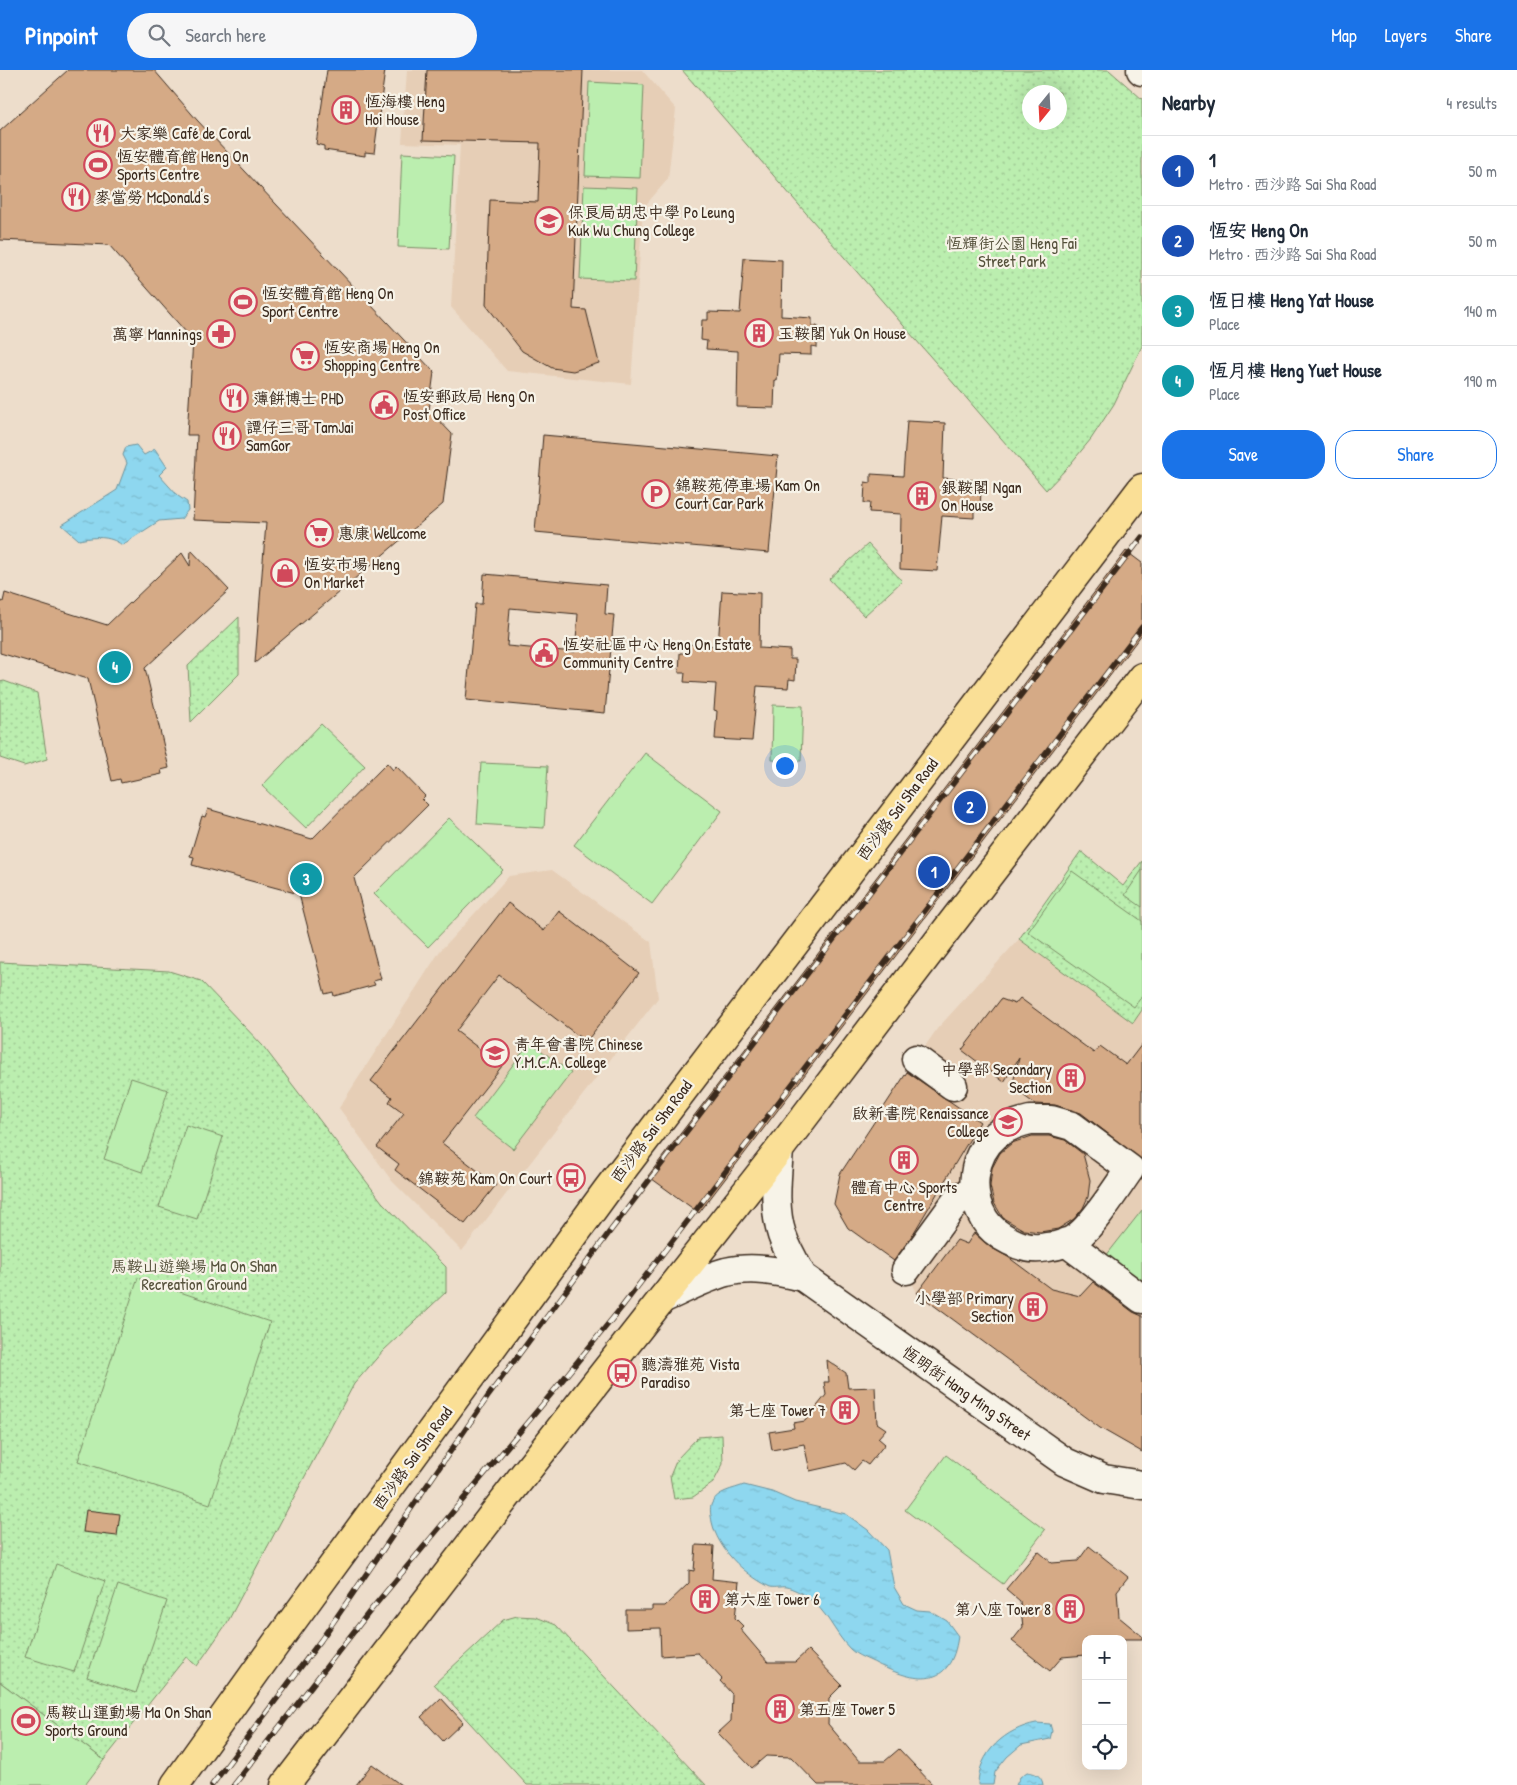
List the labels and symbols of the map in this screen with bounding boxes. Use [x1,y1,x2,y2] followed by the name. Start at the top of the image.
[1022,85,1067,130] north arrow
[365,90,445,130] place label: 恆海樓 Heng Hoi House
[331,95,361,125] building icon: 恆海樓 Heng Hoi House
[86,118,116,148] restaurant icon: 大家樂 Café de Coral
[120,122,251,144] place label: 大家樂 Café de Coral
[117,145,249,185] place label: 恆安體育館 Heng On Sports Centre
[83,150,113,180] sports icon: 恆安體育館 Heng On Sports Centre
[61,182,91,212] restaurant icon: 麥當勞 McDonald's
[95,186,209,208] place label: 麥當勞 McDonald's
[568,201,735,241] place label: 保良局胡忠中學 Po Leung Kuk Wu Chung College
[534,206,564,236] school or university icon: 保良局胡忠中學 Po Leung Kuk Wu Chung College
[946,232,1078,272] park label: 恆輝街公園 Heng Fai Street Park
[262,282,394,322] place label: 恆安體育館 Heng On Sport Centre
[228,287,258,317] sports icon: 恆安體育館 Heng On Sport Centre
[744,318,774,348] building icon: 玉鞍閣 Yuk On House
[206,319,236,349] pharmacy icon: 萬寧 Mannings
[778,322,907,344] place label: 玉鞍閣 Yuk On House
[112,323,202,345] place label: 萬寧 Mannings
[324,336,440,376] place label: 恆安商場 Heng On Shopping Centre
[290,341,320,371] supermarket icon: 恆安商場 Heng On Shopping Centre
[219,383,249,413] restaurant icon: 薄餅博士 PHD
[403,385,535,425] place label: 恆安郵政局 Heng On Post Office
[253,387,344,409] place label: 薄餅博士 PHD
[369,390,399,420] public building icon: 恆安郵政局 Heng On Post Office
[246,416,354,456] place label: 譚仔三哥 TamJai SamGor
[212,421,242,451] restaurant icon: 譚仔三哥 TamJai SamGor
[675,474,820,514] place label: 錦鞍苑停車場 Kam On Court Car Park
[941,476,1022,516] place label: 銀鞍閣 Ngan On House
[641,479,671,509] parking icon: 錦鞍苑停車場 Kam On Court Car Park
[907,481,937,511] building icon: 銀鞍閣 Ngan On House
[304,518,334,548] supermarket icon: 惠康 Wellcome
[338,522,427,544] place label: 惠康 Wellcome
[304,553,400,593] place label: 恆安市場 Heng On Market
[270,558,300,588] shop icon: 恆安市場 Heng On Market
[563,633,752,673] place label: 恆安社區中心 Heng On Estate Community Centre
[529,638,559,668] public building icon: 恆安社區中心 Heng On Estate Community Centre
[99,648,131,686] pin: 4
[772,753,798,779] your location
[851,753,943,865] street label: 西沙路 Sai Sha Road
[954,788,986,826] pin: 2
[918,853,950,891] pin: 1
[290,860,322,898] pin: 3
[514,1033,644,1073] place label: 青年會書院 Chinese Y.M.C.A. College
[480,1038,510,1068] school or university icon: 青年會書院 Chinese Y.M.C.A. College
[941,1058,1052,1098] place label: 中學部 Secondary Section
[1056,1063,1086,1093] building icon: 中學部 Secondary Section
[605,1075,697,1187] street label: 西沙路 Sai Sha Road
[852,1102,990,1142] place label: 啟新書院 Renaissance College
[993,1107,1023,1137] school or university icon: 啟新書院 Renaissance College
[889,1145,919,1175] building icon: 體育中心 Sports Centre
[556,1163,586,1193] bus stop icon: 錦鞍苑 Kam On Court
[418,1167,552,1189] place label: 錦鞍苑 Kam On Court
[851,1176,957,1216] place label: 體育中心 Sports Centre
[111,1255,277,1295] park label: 馬鞍山遊樂場 Ma On Shan Recreation Ground
[915,1287,1014,1327] place label: 小學部 Primary Section
[1018,1292,1048,1322] building icon: 小學部 Primary Section
[898,1340,1036,1446] street label: 恆明街 Hang Ming Street
[641,1353,739,1393] place label: 聽濤雅苑 Vista Paradiso
[607,1358,637,1388] bus stop icon: 聽濤雅苑 Vista Paradiso
[830,1395,860,1425] building icon: 第七座 Tower 7
[729,1399,826,1421] place label: 第七座 Tower 7
[367,1402,457,1514] street label: 西沙路 Sai Sha Road
[690,1584,720,1614] building icon: 第六座 Tower 6
[724,1588,820,1610] place label: 第六座 Tower 6
[1055,1594,1085,1624] building icon: 第八座 Tower 8
[955,1598,1051,1620] place label: 第八座 Tower 8
[765,1694,795,1724] building icon: 第五座 Tower 5
[799,1698,895,1720] place label: 第五座 Tower 5
[45,1701,212,1741] place label: 馬鞍山運動場 Ma On Shan Sports Ground
[11,1706,41,1736] sports icon: 馬鞍山運動場 Ma On Shan Sports Ground

